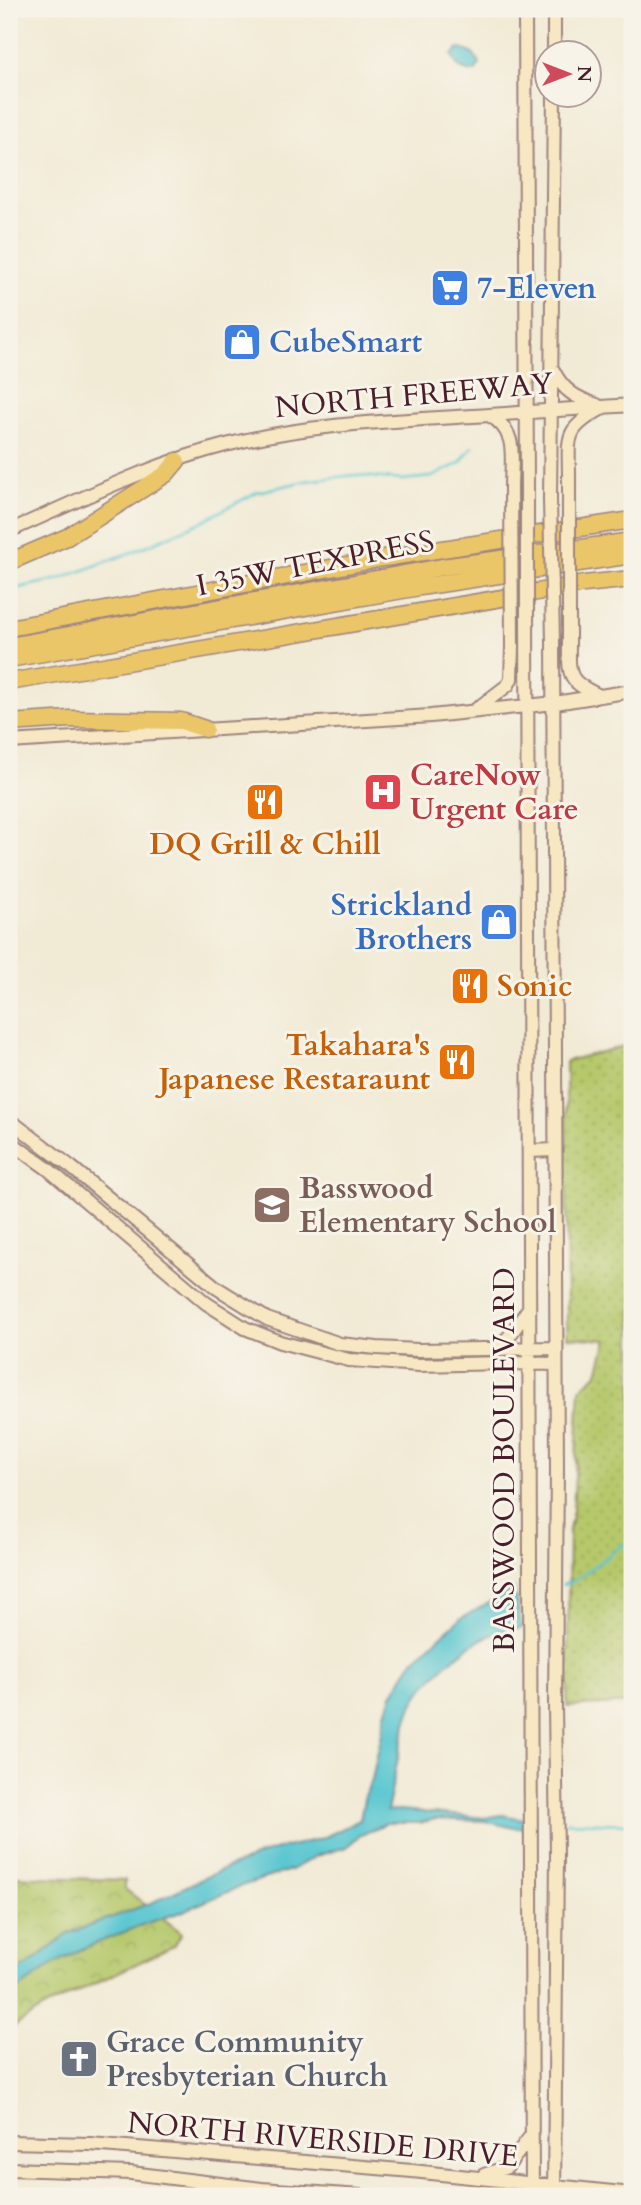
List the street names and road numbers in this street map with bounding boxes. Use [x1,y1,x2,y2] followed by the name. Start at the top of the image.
[273,363,556,428] street label: NORTH FREEWAY
[193,520,438,607] street label: I 35W TEXPRESS
[484,1267,525,1653] street label: BASSWOOD BOULEVARD
[126,2102,520,2177] street label: NORTH RIVERSIDE DRIVE

